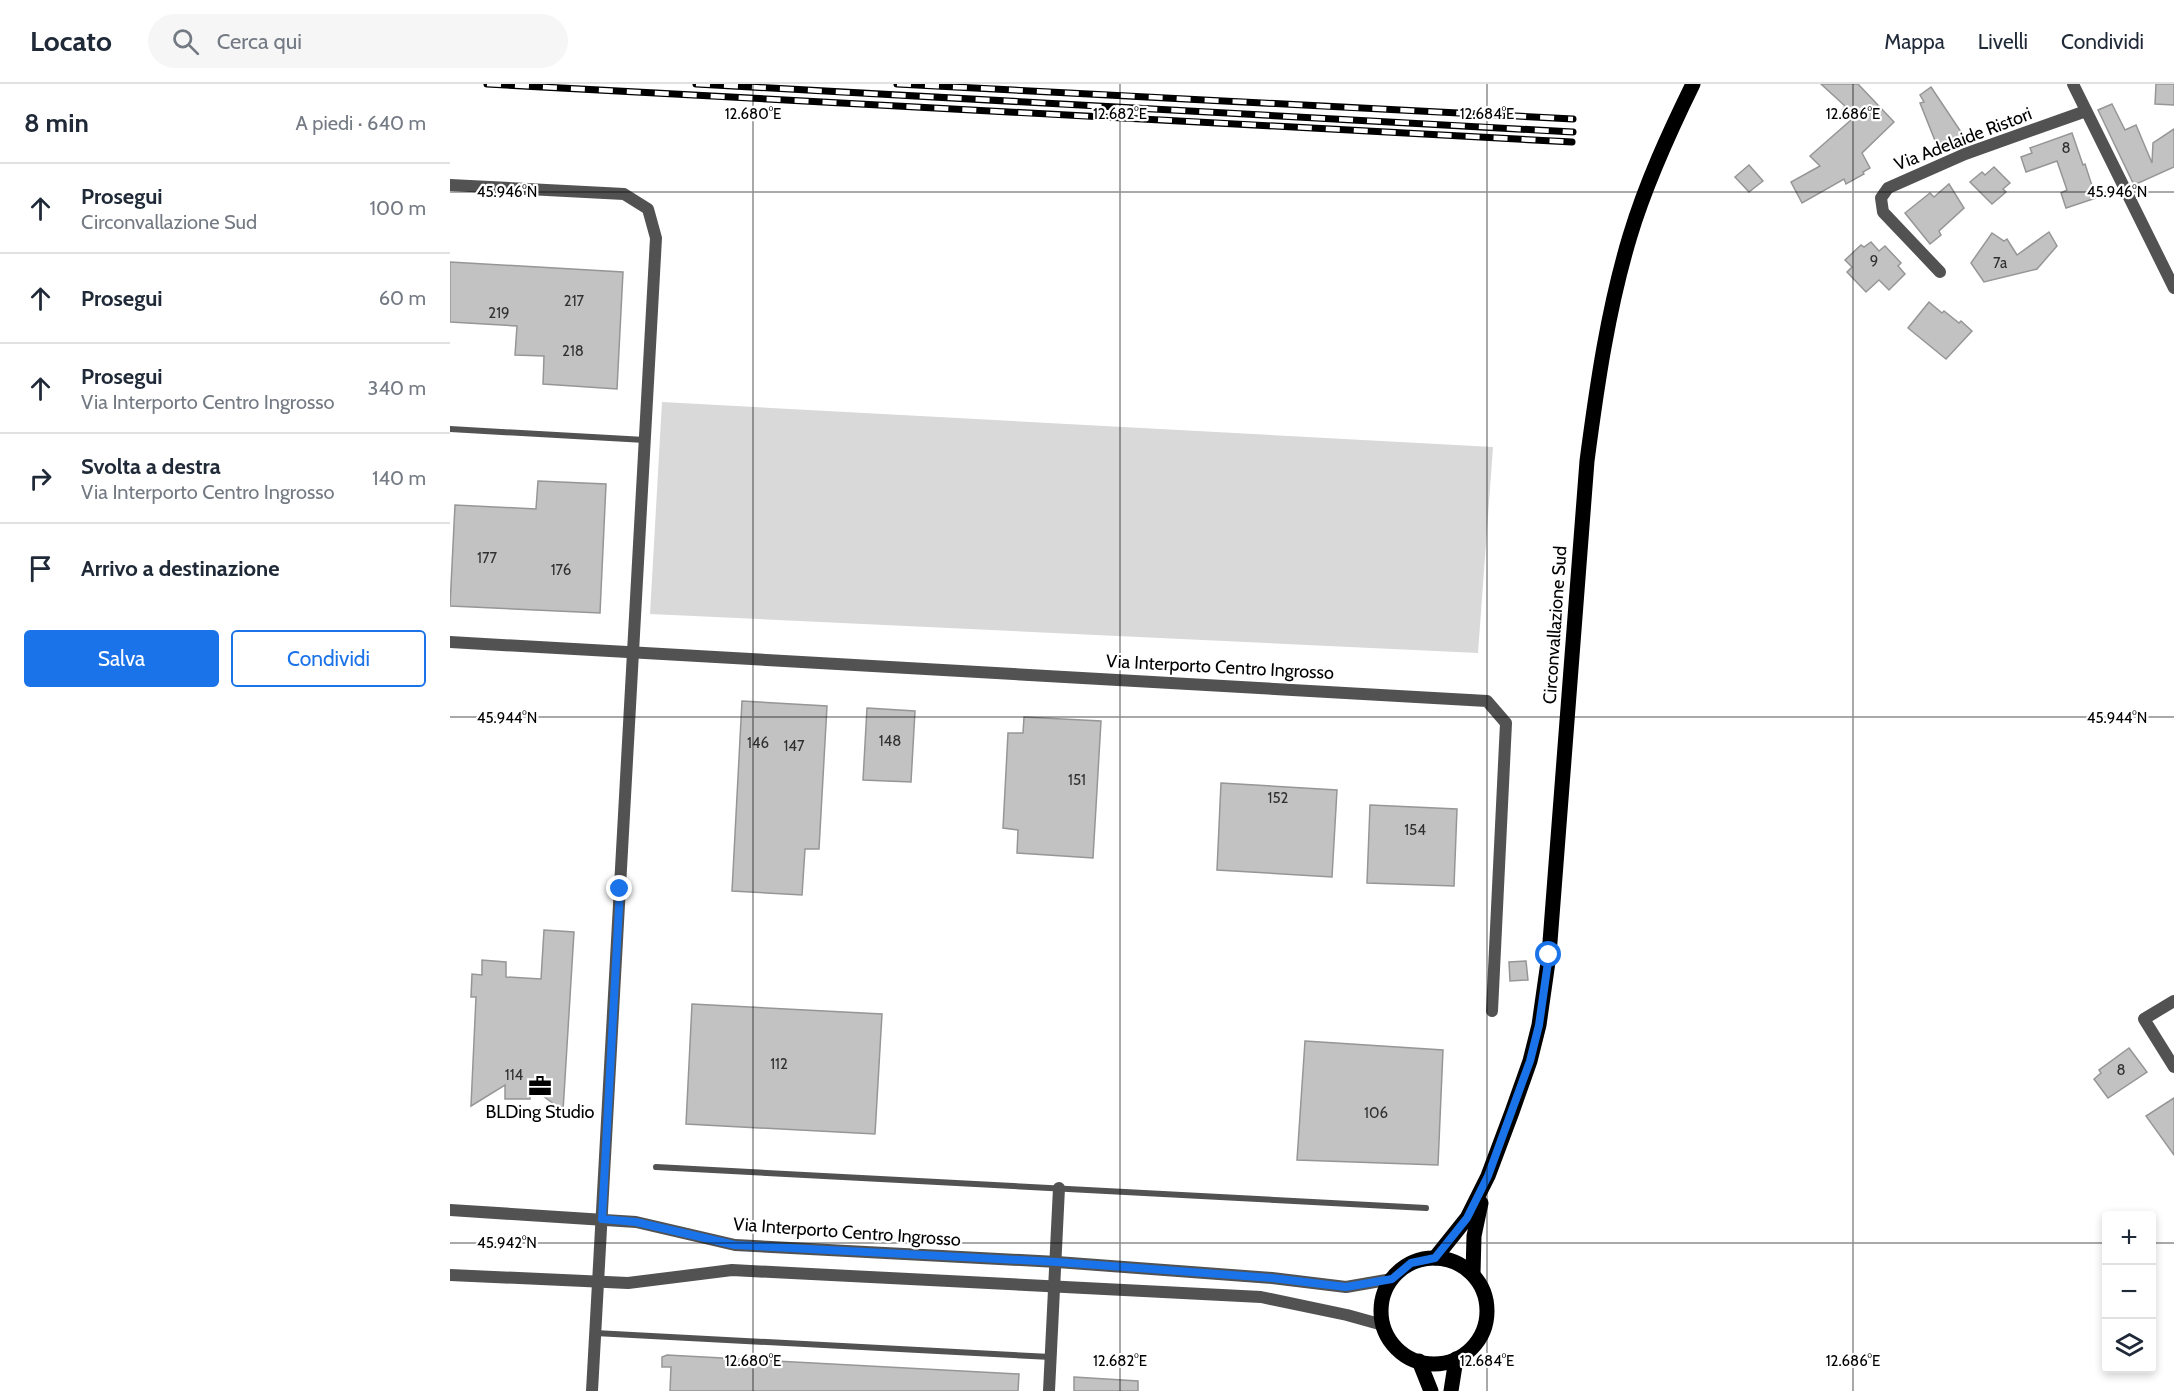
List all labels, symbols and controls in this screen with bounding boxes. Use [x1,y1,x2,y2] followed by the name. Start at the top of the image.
[148,14,568,68] search box
[30,24,112,58] text: Locato
[169,25,202,58] icon: search
[217,28,302,55] text: Cerca qui
[1884,29,1945,54] text: Mappa
[1978,29,2028,54] text: Livelli
[2061,29,2144,54] text: Condividi
[1891,103,2035,175] street label: Via Adelaide Ristori
[725,105,781,123] text: 12.680°E
[1093,105,1147,123] text: 12.682°E
[1460,105,1514,123] text: 12.684°E
[1826,105,1880,123] text: 12.686°E
[24,107,89,139] text: 8 min
[296,111,426,135] text: A piedi · 640 m
[2061,139,2071,157] house number: 8
[81,183,163,210] text: Prosegui
[477,183,537,201] text: 45.946°N
[2087,183,2147,201] text: 45.946°N
[24,192,57,225] icon: ahead
[370,196,426,220] text: 100 m
[81,210,257,234] text: Circonvallazione Sud
[1870,252,1878,270] house number: 9
[1993,254,2008,272] house number: 7a
[24,282,57,315] icon: ahead
[81,285,163,312] text: Prosegui
[379,286,426,310] text: 60 m
[564,292,585,310] house number: 217
[488,304,510,322] house number: 219
[562,342,584,360] house number: 218
[81,363,163,390] text: Prosegui
[24,372,57,405] icon: ahead
[368,376,426,400] text: 340 m
[81,390,334,414] text: Via Interporto Centro Ingrosso
[81,453,221,480] text: Svolta a destra
[24,462,57,495] icon: right
[372,466,426,490] text: 140 m
[81,480,334,504] text: Via Interporto Centro Ingrosso
[1538,545,1572,705] street label: Circonvallazione Sud
[477,549,497,567] house number: 177
[24,552,57,585] icon: arrive
[81,555,279,582] text: Arrivo a destinazione
[551,561,571,579] house number: 176
[24,630,219,687] button: Salva
[231,630,426,687] button: Condividi
[1106,650,1335,684] street label: Via Interporto Centro Ingrosso
[477,709,537,727] text: 45.944°N
[2087,709,2147,727] text: 45.944°N
[879,732,901,750] house number: 148
[747,734,769,752] house number: 146
[783,737,805,755] house number: 147
[1068,771,1086,789] house number: 151
[1268,789,1289,807] house number: 152
[1404,821,1426,839] house number: 154
[606,875,632,901] route end
[1535,941,1561,967] route start
[770,1055,788,1073] house number: 112
[2116,1061,2126,1079] house number: 8
[505,1066,524,1084] house number: 114
[527,1073,553,1099] office icon: BLDing Studio
[485,1101,595,1123] place label: BLDing Studio
[1364,1104,1388,1122] house number: 106
[2102,1211,2156,1373] map controls
[2102,1211,2156,1265] button: +
[732,1213,962,1251] street label: Via Interporto Centro Ingrosso
[477,1234,537,1252] text: 45.942°N
[2102,1265,2156,1319] button: −
[2102,1319,2156,1373] button: layers
[725,1352,781,1370] text: 12.680°E
[1093,1352,1147,1370] text: 12.682°E
[1460,1352,1514,1370] text: 12.684°E
[1826,1352,1880,1370] text: 12.686°E

